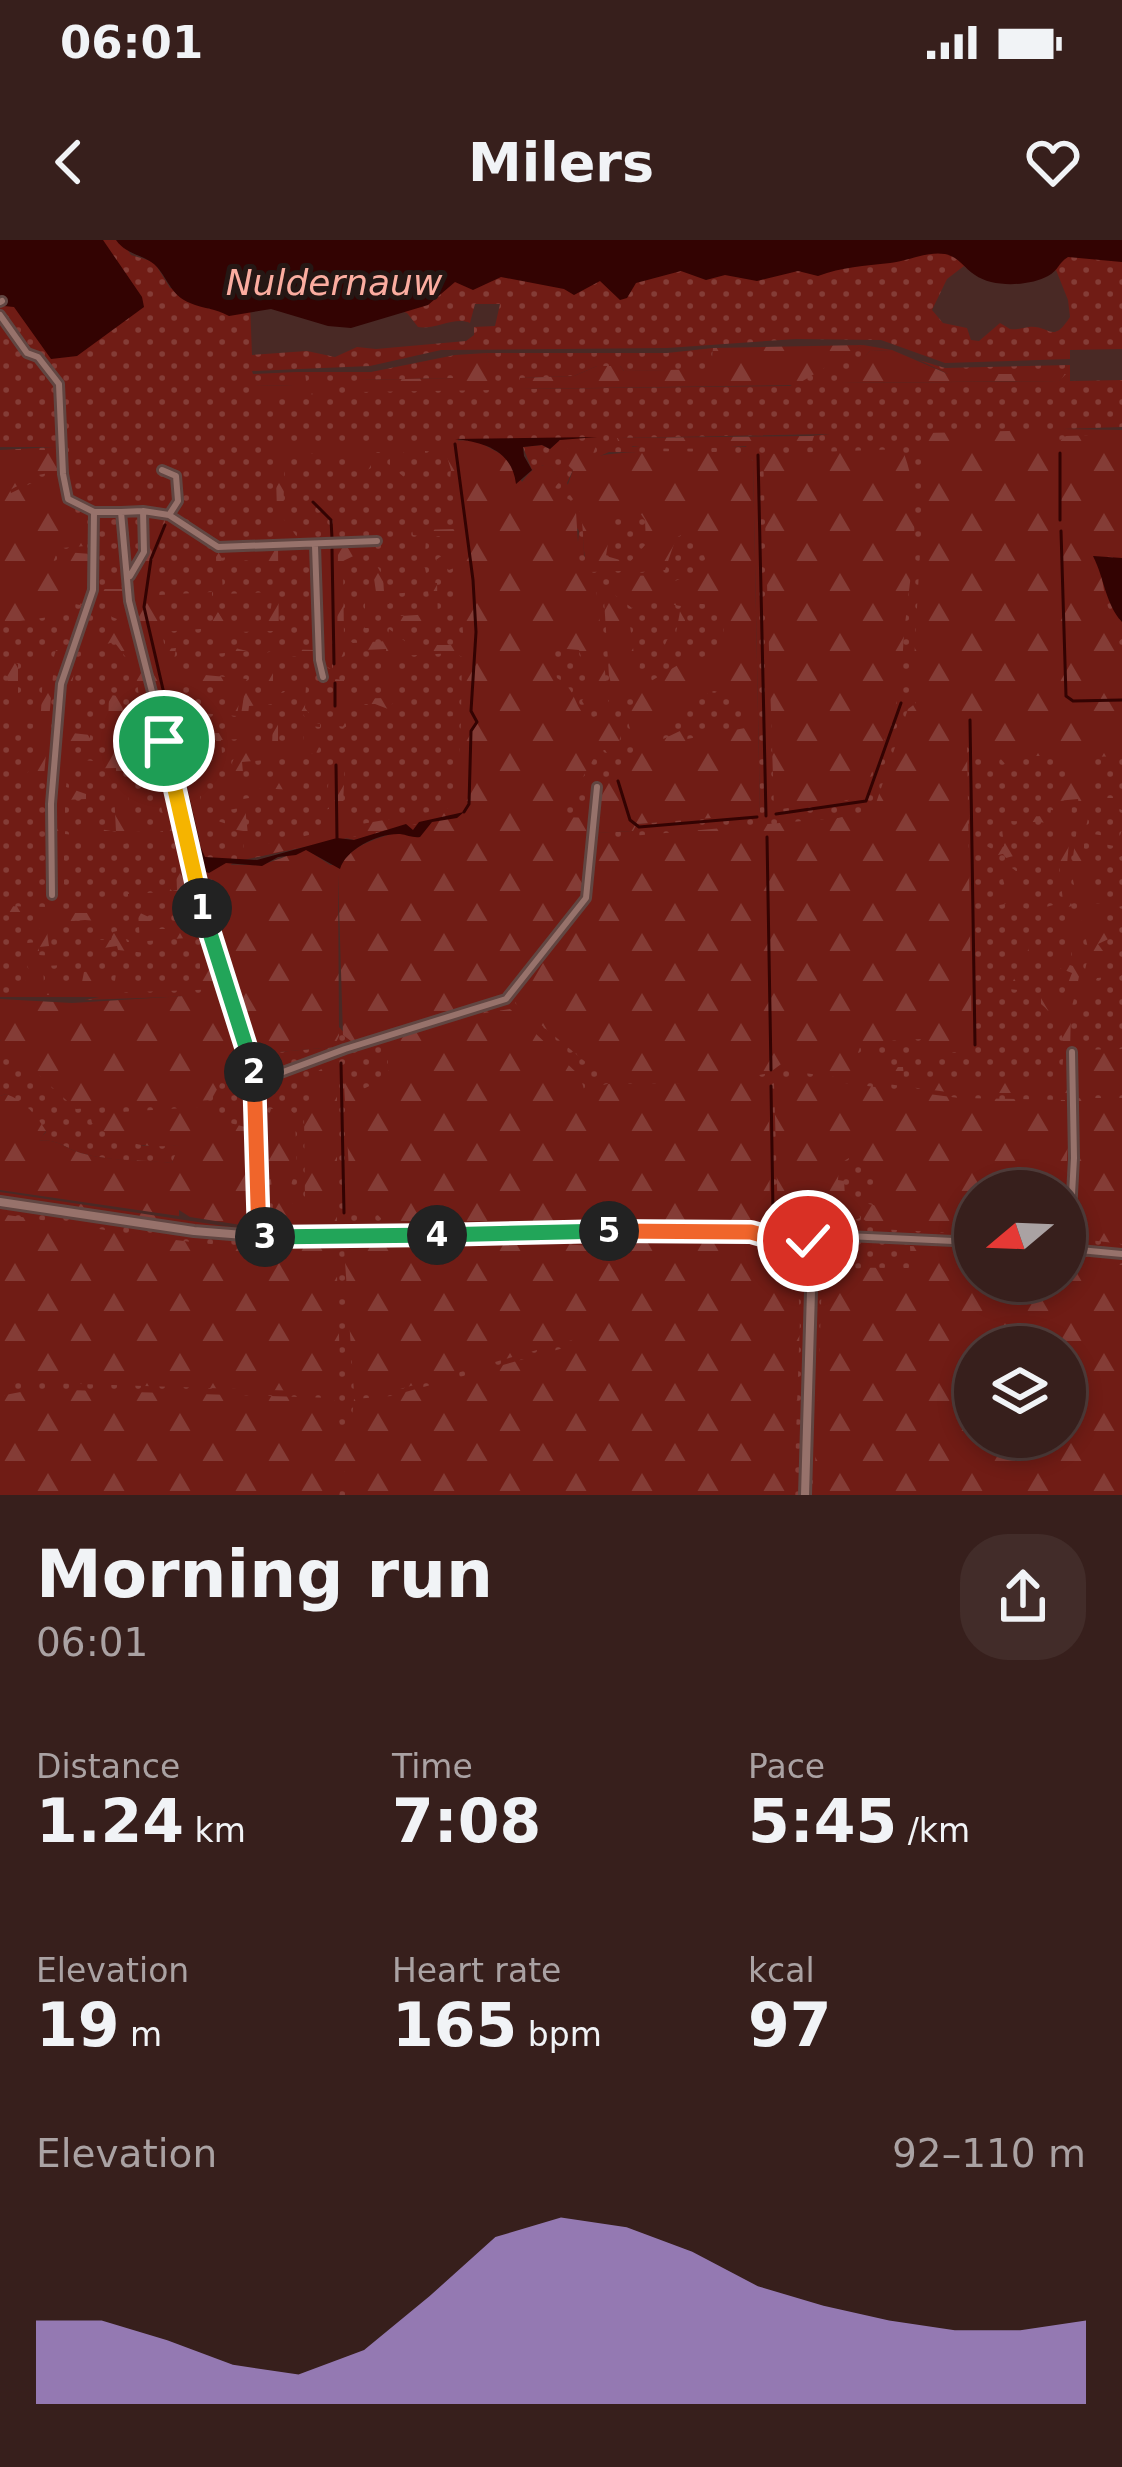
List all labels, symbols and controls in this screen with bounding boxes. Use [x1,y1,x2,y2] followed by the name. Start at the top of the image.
[60,16,203,69] text: 06:01
[36,129,102,195] icon: back
[1020,129,1086,195] icon: heart
[468,131,654,194] text: Milers
[226,262,443,303] water label: Nuldernauw
[113,690,215,792] pin
[131,708,197,774] icon: arrive
[172,878,232,938] pin: 1
[191,888,213,927] text: 1
[224,1042,284,1102] pin: 2
[243,1052,265,1091] text: 2
[954,1170,1086,1302] north arrow
[954,1170,1086,1458] map controls
[757,1190,859,1292] pin
[579,1201,639,1261] pin: 5
[407,1205,467,1265] pin: 4
[235,1207,295,1267] pin: 3
[775,1208,841,1274] icon: check
[598,1211,620,1250] text: 5
[426,1215,448,1254] text: 4
[254,1217,276,1256] text: 3
[954,1326,1086,1458] button: layers
[960,1534,1086,1660] button: share
[36,1536,493,1613] text: Morning run
[36,1620,148,1665] text: 06:01
[36,1747,180,1786] text: Distance
[392,1747,473,1786] text: Time
[748,1747,825,1786] text: Pace
[36,1786,184,1856] text: 1.24
[392,1786,541,1856] text: 7:08
[748,1786,897,1856] text: 5:45
[184,1811,246,1850] text: km
[897,1811,970,1850] text: /km
[36,1951,189,1990] text: Elevation
[392,1951,561,1990] text: Heart rate
[748,1951,815,1990] text: kcal
[36,1990,120,2060] text: 19
[392,1990,517,2060] text: 165
[748,1990,832,2060] text: 97
[120,2015,162,2054] text: m
[517,2015,602,2054] text: bpm
[36,2131,217,2176] text: Elevation
[892,2131,1086,2176] text: 92–110 m

